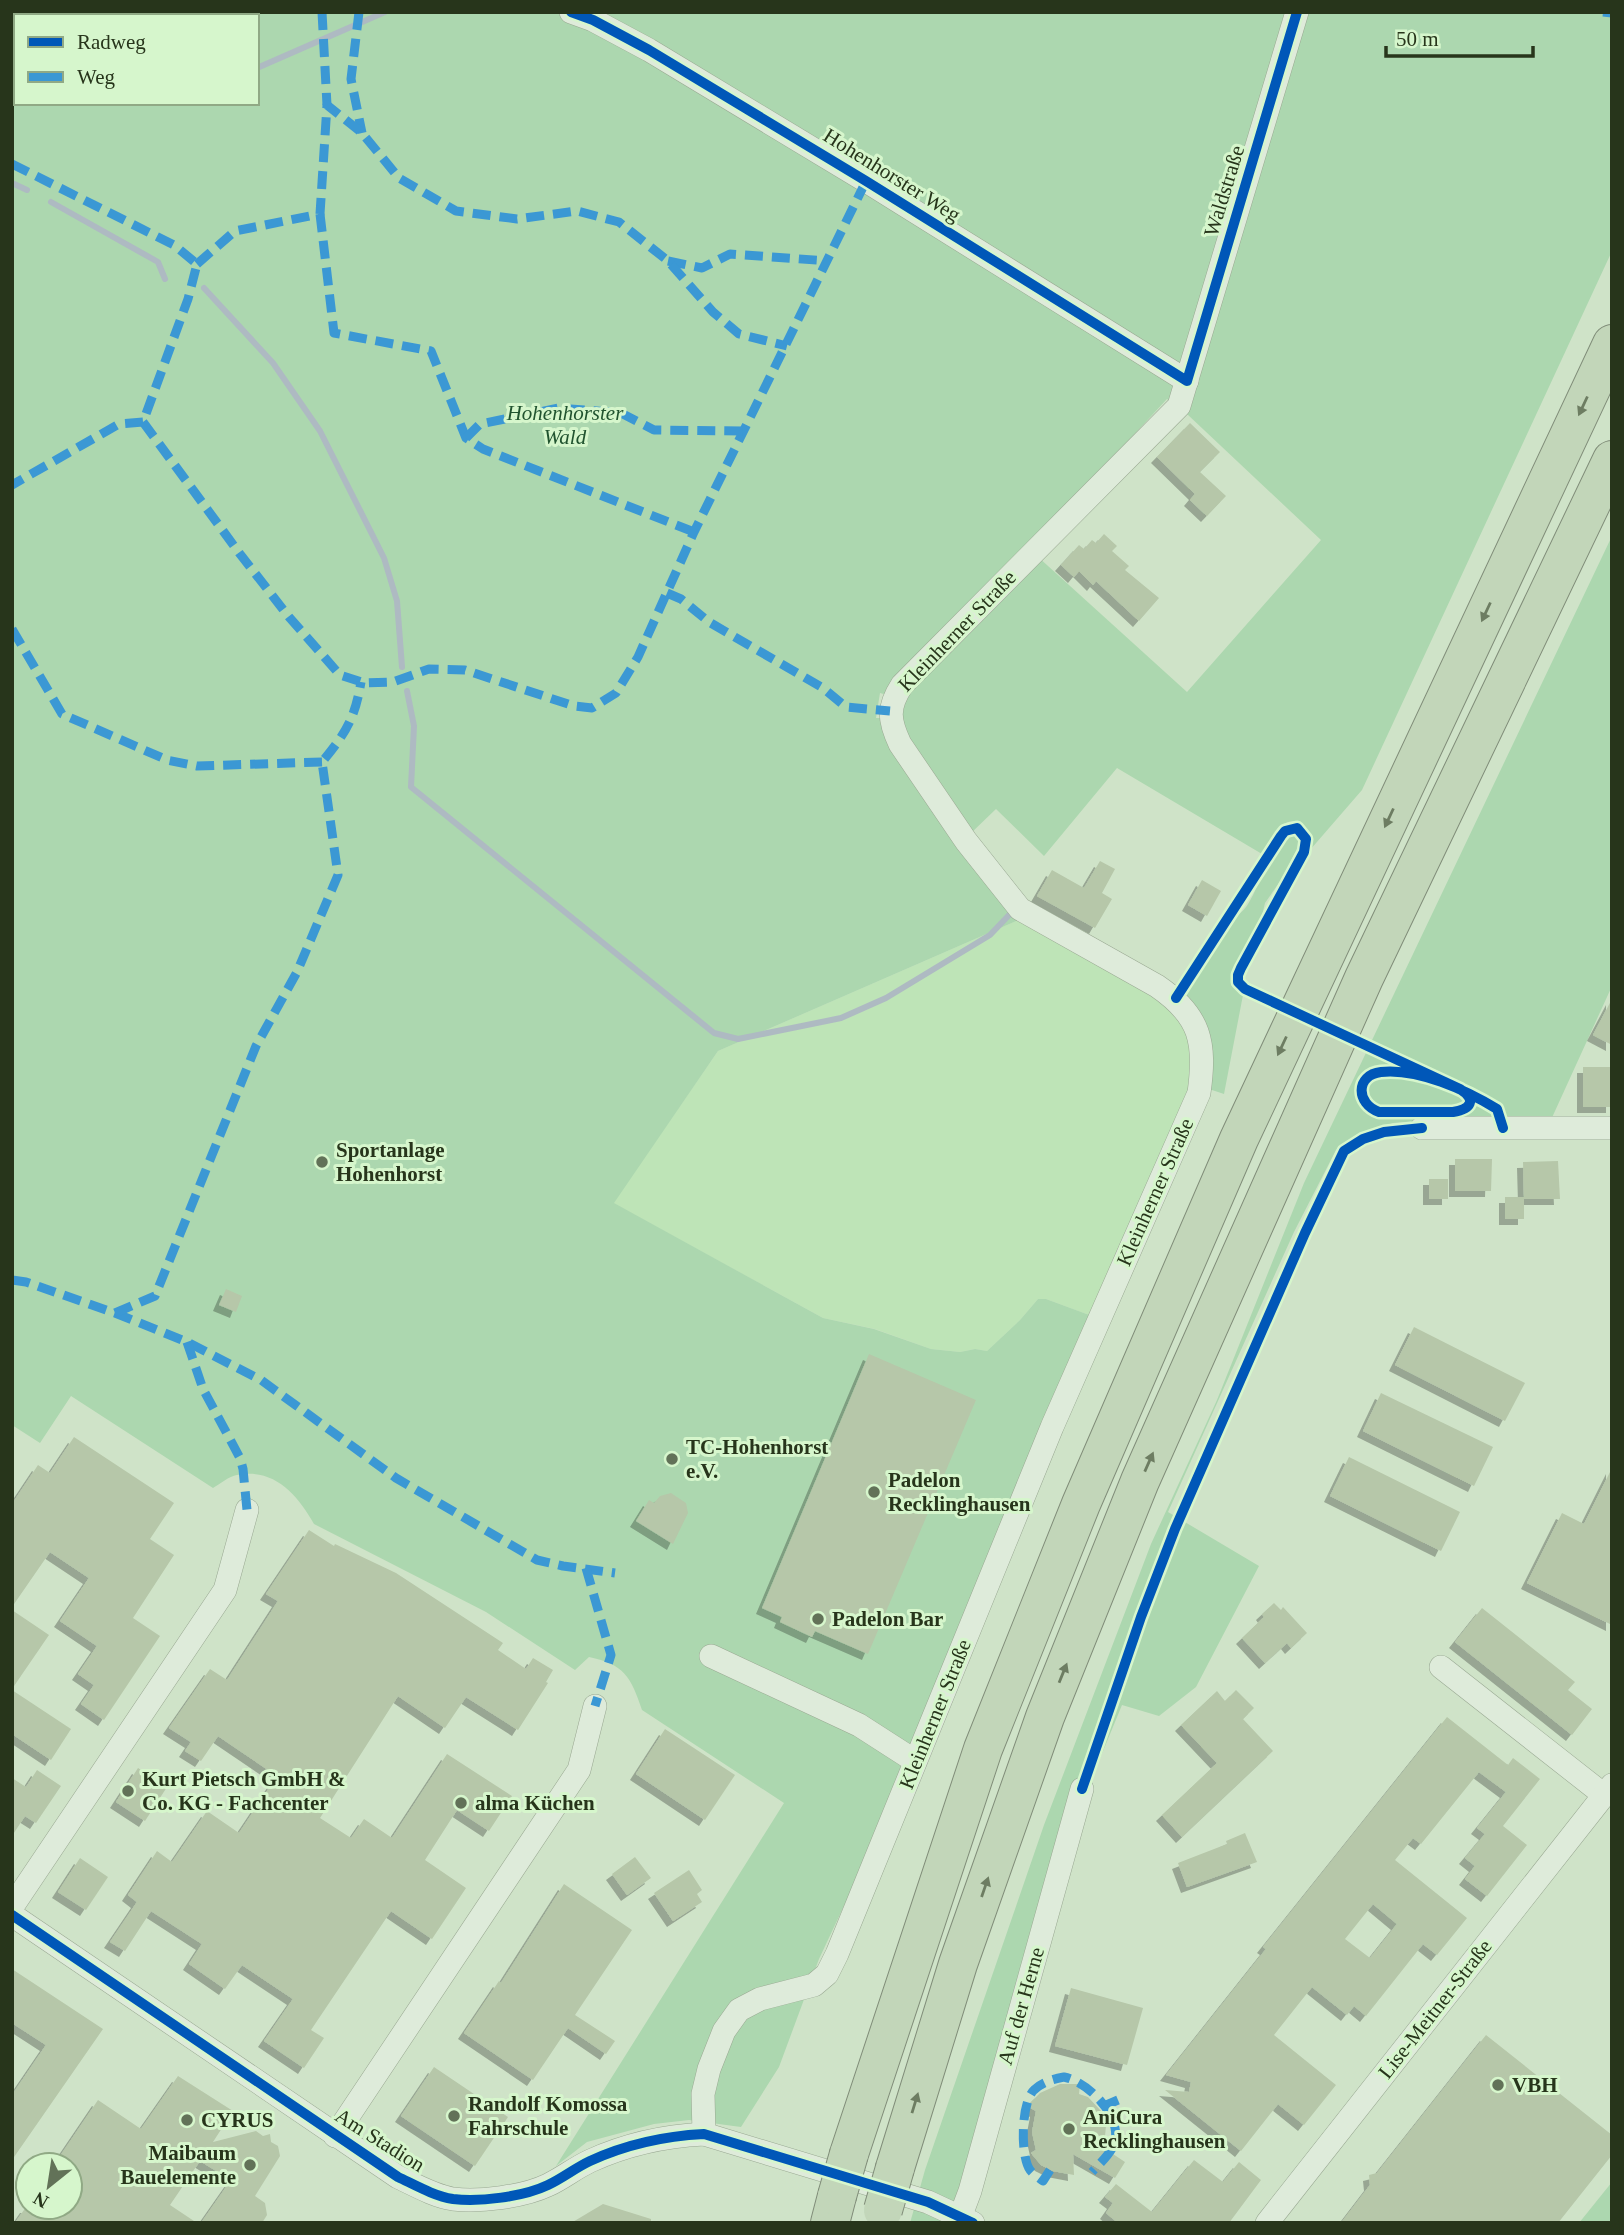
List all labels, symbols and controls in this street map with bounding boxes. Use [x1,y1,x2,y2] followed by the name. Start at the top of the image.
[14,14,259,105] legend
[1386,14,1533,58] scale bar
[1396,27,1439,51] text: 50 m
[77,30,146,54] text: Radweg
[77,65,115,89] text: Weg
[819,123,965,227] street label: Hohenhorster Weg
[1199,143,1249,239] street label: Waldstraße
[1577,396,1589,416] one-way arrow
[506,401,624,449] park label: Hohenhorster Wald
[893,565,1021,697] street label: Kleinherner Straße
[1480,602,1492,622] one-way arrow
[1384,808,1395,828] one-way arrow
[1276,1036,1288,1056] one-way arrow
[1112,1114,1198,1270] street label: Kleinherner Straße
[336,1138,445,1186] place label: Sportanlage Hohenhorst
[314,1154,330,1170] marker: Sportanlage Hohenhorst
[686,1435,828,1483] place label: TC-Hohenhorst e.V.
[664,1451,680,1467] marker: TC-Hohenhorst e.V.
[1144,1452,1155,1473] one-way arrow
[888,1468,1031,1516] place label: Padelon Recklinghausen
[866,1484,882,1500] marker: Padelon Recklinghausen
[832,1607,943,1631] place label: Padelon Bar
[810,1611,826,1627] marker: Padelon Bar
[894,1636,976,1792] street label: Kleinherner Straße
[1057,1663,1069,1683] one-way arrow
[142,1767,346,1815] place label: Kurt Pietsch GmbH & Co. KG - Fachcenter
[120,1783,136,1799] marker: Kurt Pietsch GmbH & Co. KG - Fachcenter
[475,1791,595,1815] place label: alma Küchen
[453,1795,469,1811] marker: alma Küchen
[980,1876,991,1897] one-way arrow
[1373,1935,1497,2083] street label: Lise-Meitner-Straße
[993,1944,1049,2068] street label: Auf der Herne
[1512,2073,1558,2097] place label: VBH
[1490,2077,1506,2093] marker: VBH
[468,2092,628,2140] place label: Randolf Komossa Fahrschule
[911,2092,921,2113] one-way arrow
[331,2103,430,2177] street label: Am Stadion
[1083,2105,1226,2153] place label: AniCura Recklinghausen
[201,2108,273,2132] place label: CYRUS
[446,2108,462,2124] marker: Randolf Komossa Fahrschule
[179,2112,195,2128] marker: CYRUS
[1061,2121,1077,2137] marker: AniCura Recklinghausen
[121,2141,236,2189] place label: Maibaum Bauelemente
[14,2151,84,2221] north arrow
[242,2157,258,2173] marker: Maibaum Bauelemente
[29,2188,52,2213] text: N

